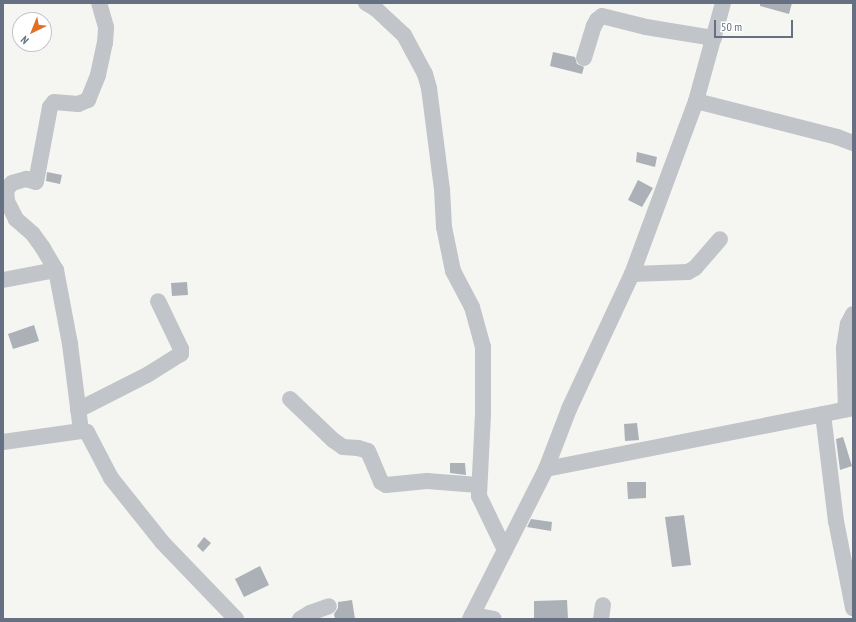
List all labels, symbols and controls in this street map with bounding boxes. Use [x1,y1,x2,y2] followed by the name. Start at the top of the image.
[12,12,52,52] north arrow
[716,12,795,38] scale bar
[721,19,742,34] text: 50 m
[18,33,31,47] text: N

